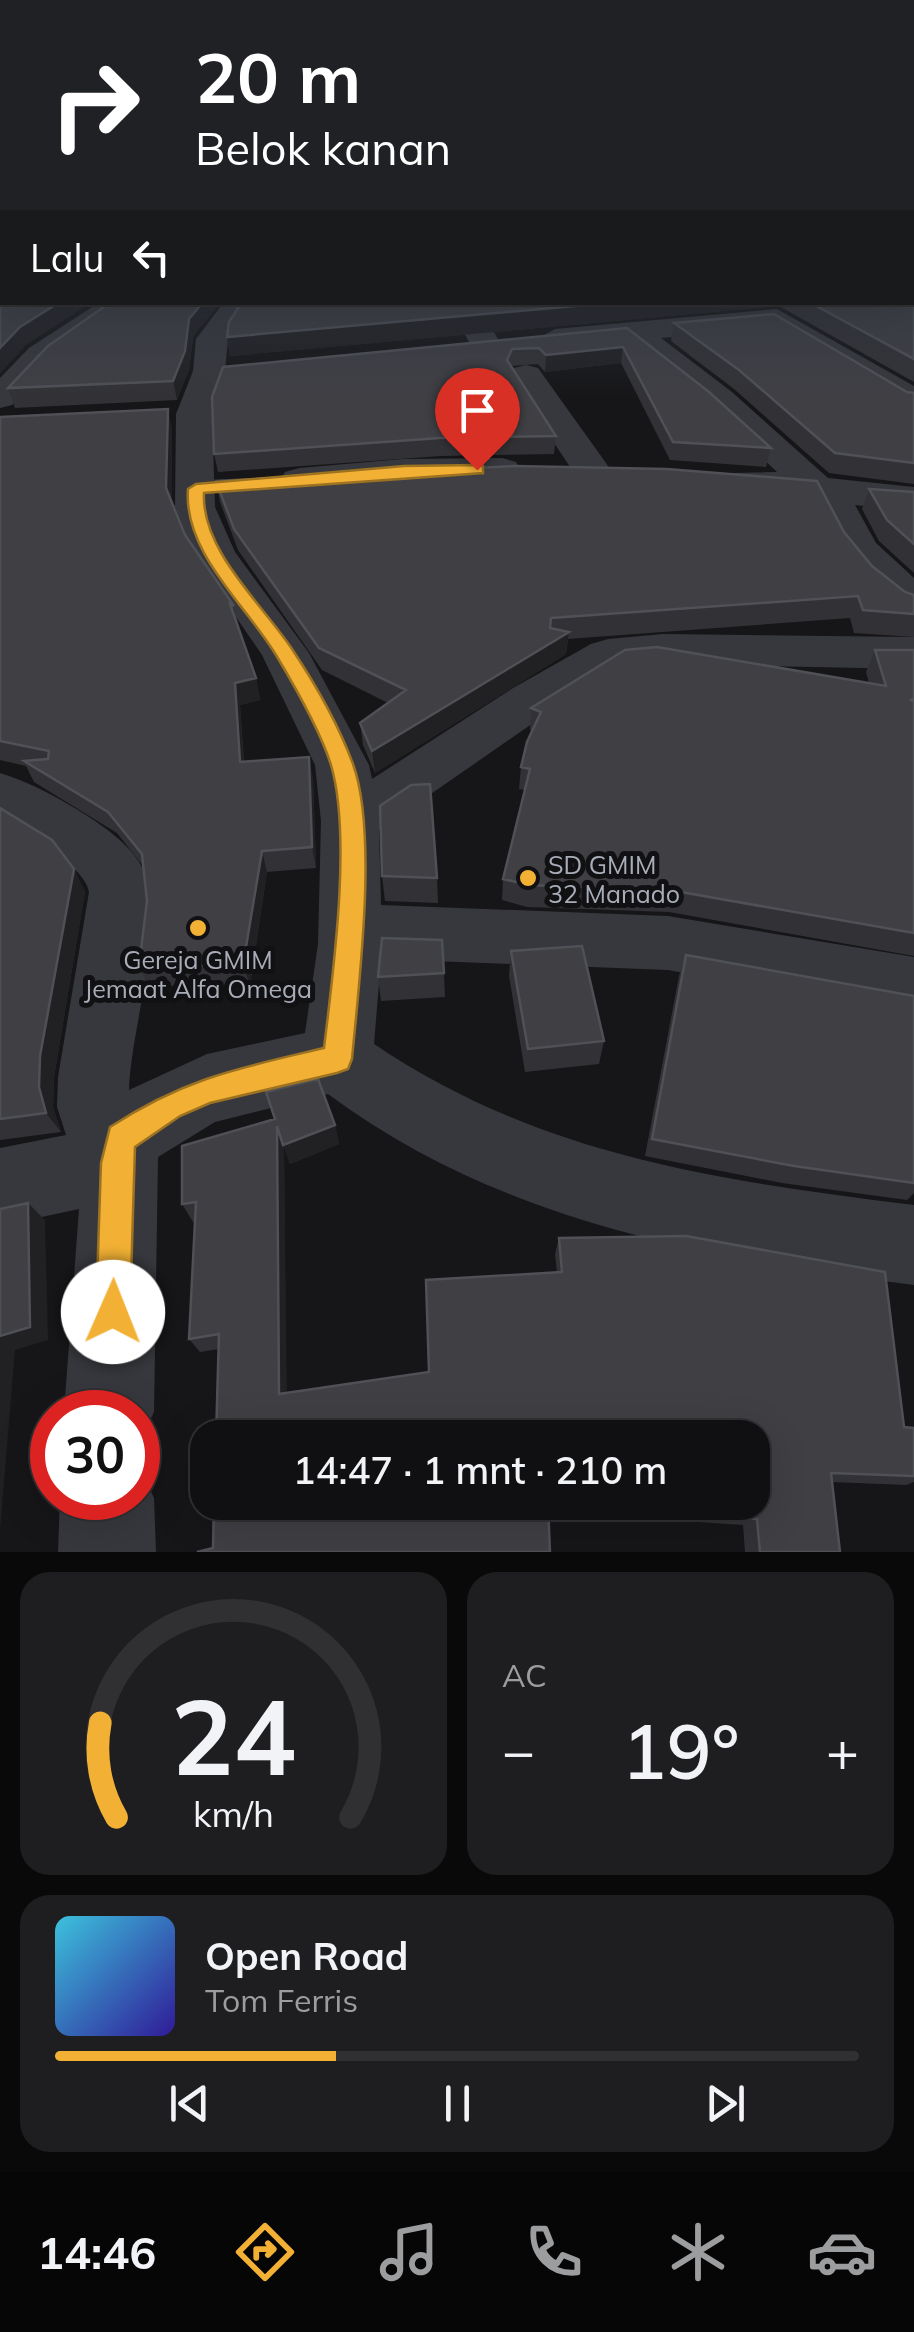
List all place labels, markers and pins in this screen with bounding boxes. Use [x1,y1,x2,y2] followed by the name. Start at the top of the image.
[435,368,520,471] pin
[548,849,680,909] place label: SD GMIM 32 Manado
[517,867,539,889] marker: SD GMIM 32 Manado
[187,917,209,939] marker: Gereja GMIM Jemaat Alfa Omega
[84,944,312,1004] place label: Gereja GMIM Jemaat Alfa Omega

